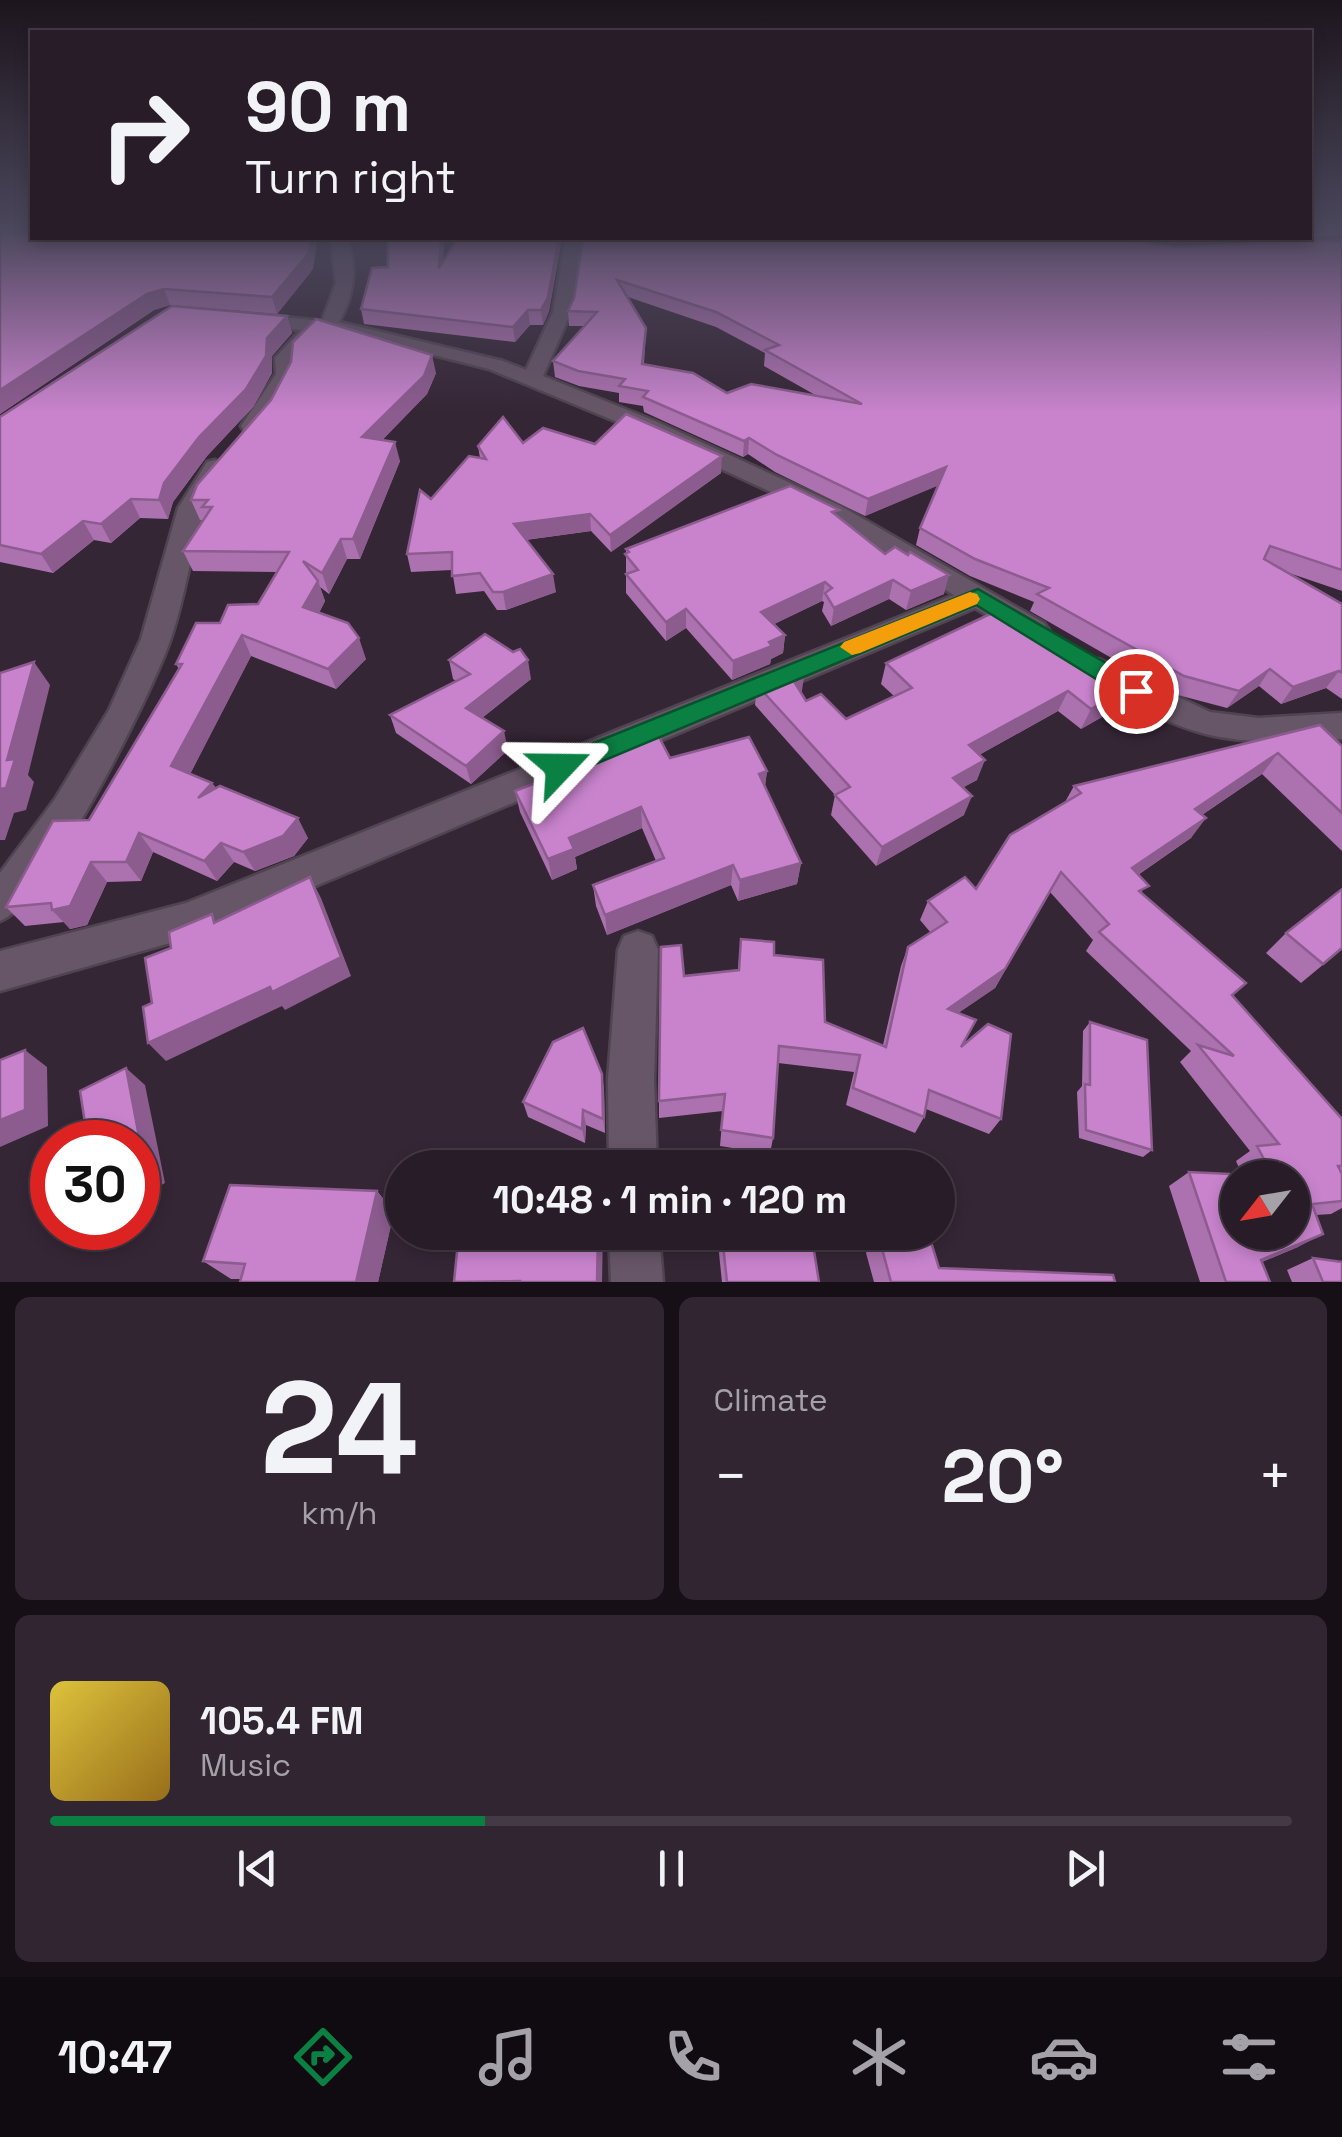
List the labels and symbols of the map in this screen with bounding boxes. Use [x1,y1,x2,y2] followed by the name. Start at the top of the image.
[1094,649,1179,734] pin
[508,715,612,819] position arrow
[30,1120,160,1250] speed limit sign: 30
[1220,1160,1310,1250] north arrow

